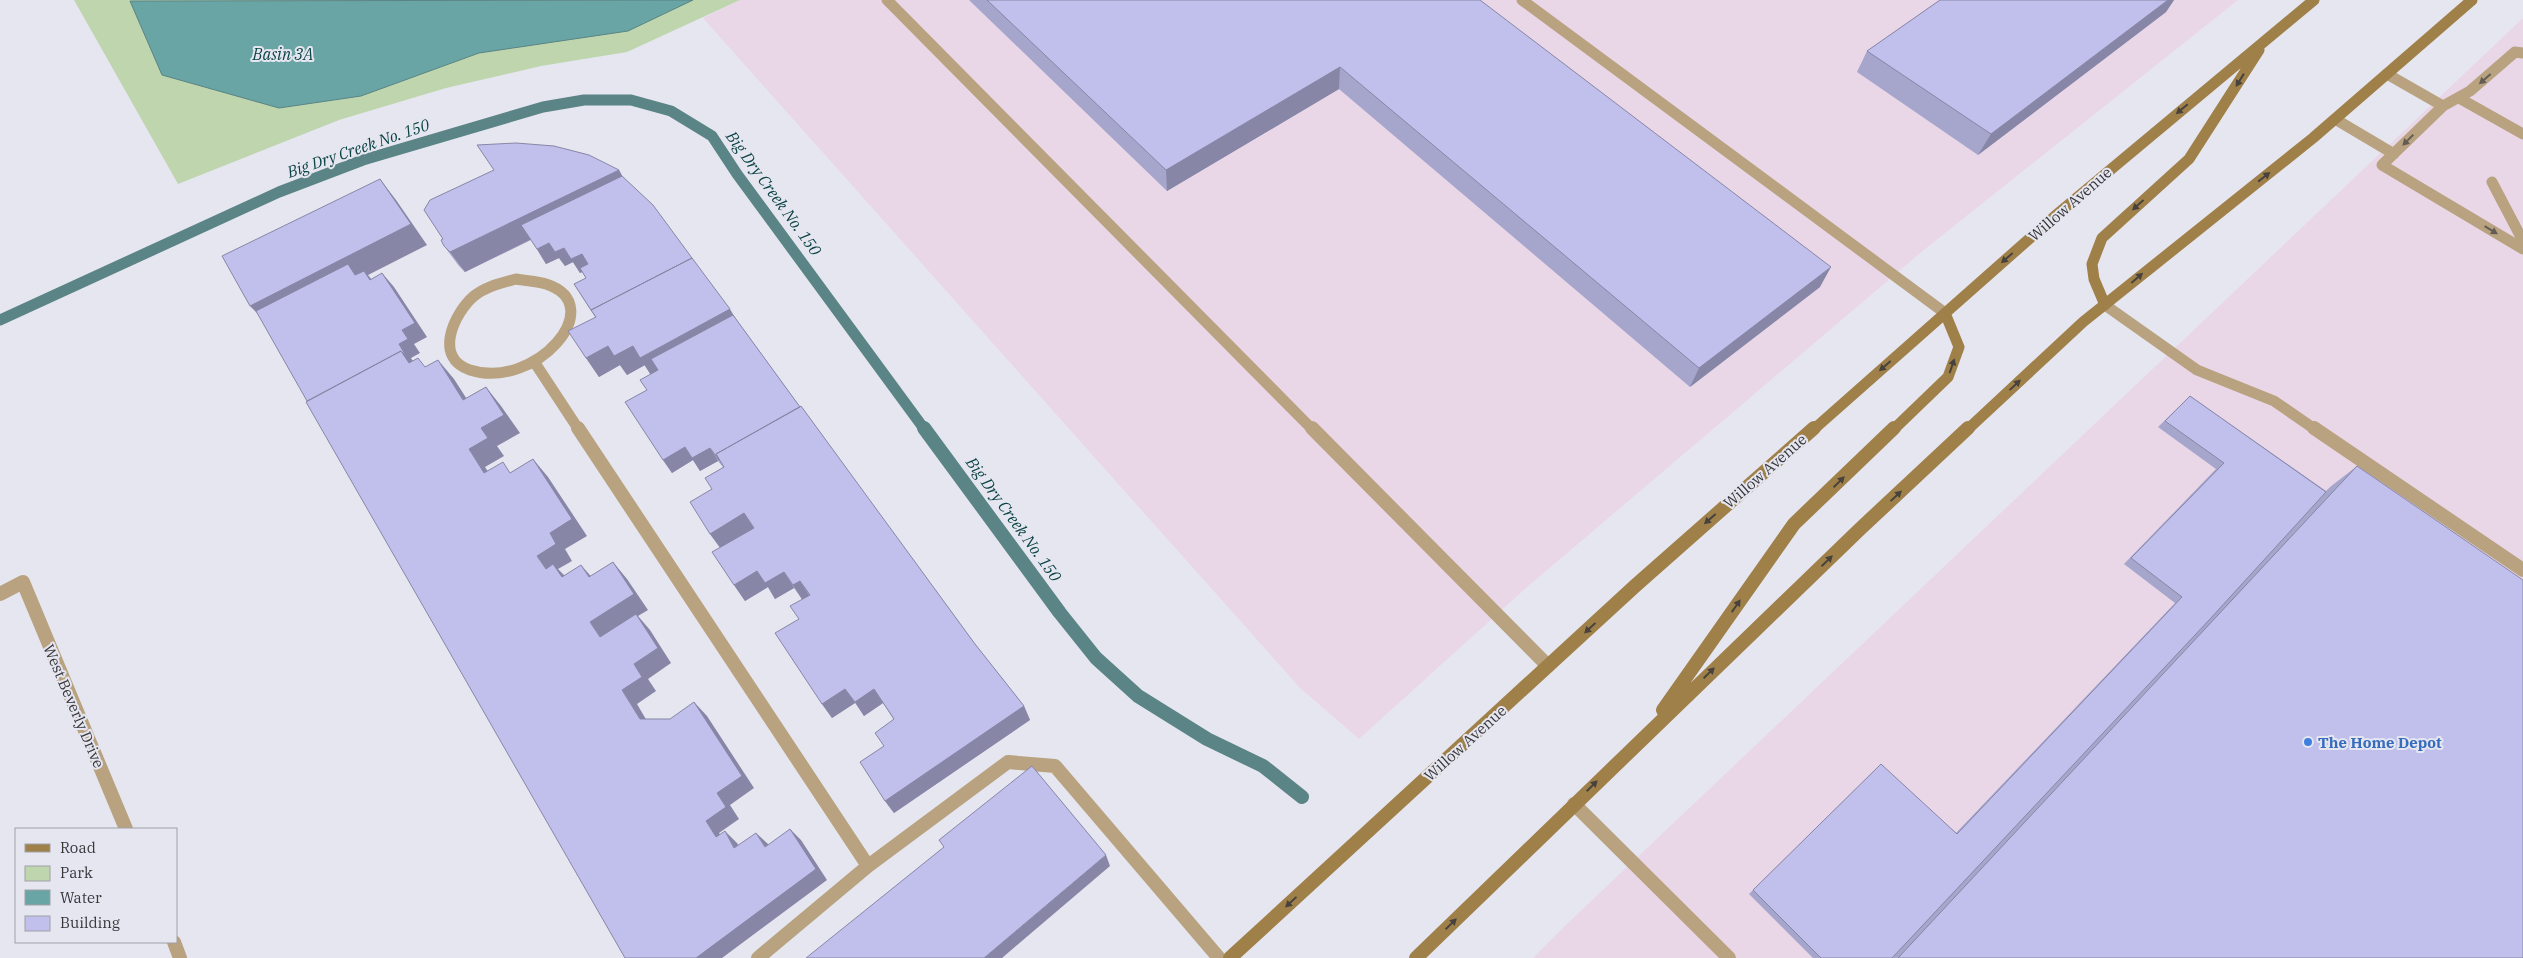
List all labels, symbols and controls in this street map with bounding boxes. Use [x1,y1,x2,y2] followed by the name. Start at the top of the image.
[252,44,313,64] water label: Basin 3A
[2235,73,2244,87] one-way arrow
[2479,73,2491,85] one-way arrow
[2176,103,2188,114] one-way arrow
[283,114,432,182] water label: Big Dry Creek No. 150
[721,126,826,259] water label: Big Dry Creek No. 150
[2403,134,2415,146] one-way arrow
[2024,163,2116,245] street label: Willow Avenue
[2257,171,2270,182] one-way arrow
[2133,199,2145,211] one-way arrow
[2484,225,2497,234] one-way arrow
[2001,252,2013,264] one-way arrow
[2130,272,2142,284] one-way arrow
[1949,359,1956,374] one-way arrow
[1878,360,1891,371] one-way arrow
[2008,379,2020,391] one-way arrow
[1719,430,1811,512] street label: Willow Avenue
[961,452,1066,585] water label: Big Dry Creek No. 150
[1832,476,1844,488] one-way arrow
[1889,490,1901,502] one-way arrow
[1704,514,1717,525] one-way arrow
[1820,555,1832,567] one-way arrow
[1731,600,1741,613] one-way arrow
[1584,622,1596,634] one-way arrow
[39,641,109,771] street label: West Beverly Drive
[1703,667,1715,679] one-way arrow
[1420,701,1510,785] street label: Willow Avenue
[2318,733,2442,752] place label: The Home Depot
[2302,736,2314,748] marker: The Home Depot
[1586,780,1598,792] one-way arrow
[15,828,178,943] legend
[60,838,96,857] text: Road
[60,863,93,882] text: Park
[60,888,102,907] text: Water
[1285,896,1297,908] one-way arrow
[60,913,120,932] text: Building
[1445,918,1457,930] one-way arrow

